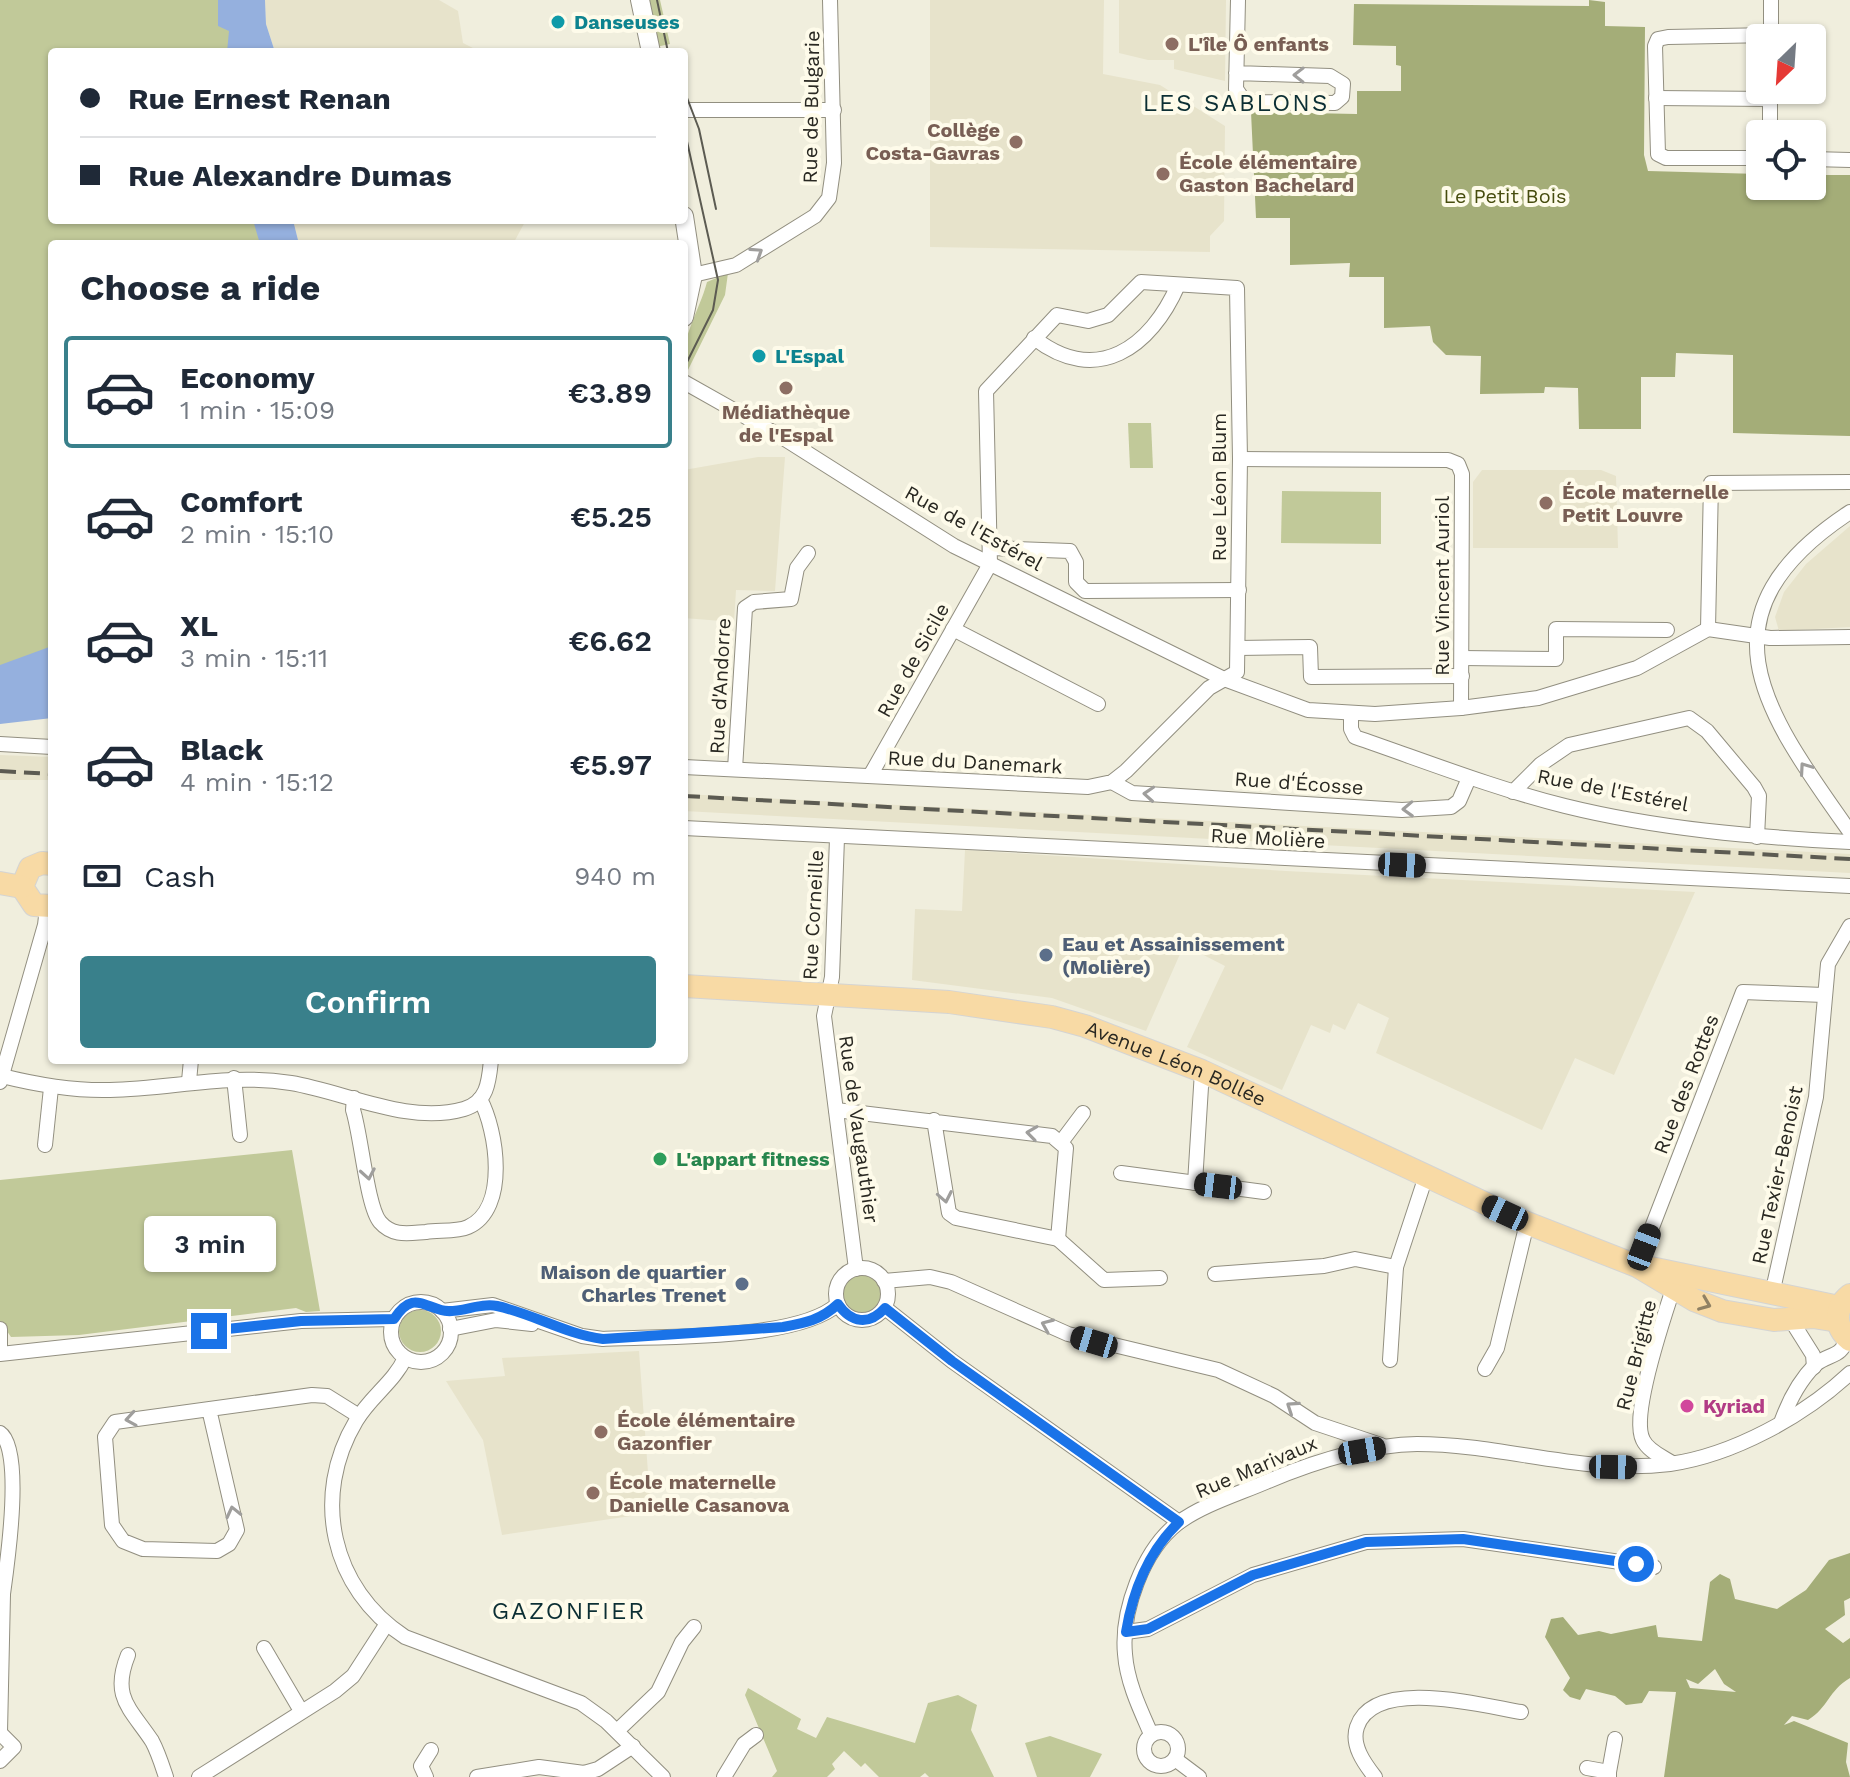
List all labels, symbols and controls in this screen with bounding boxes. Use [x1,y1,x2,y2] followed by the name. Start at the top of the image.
[574,10,680,34] place label: Danseuses
[549,13,567,31] marker: Danseuses
[1746,24,1826,104] north arrow
[1746,24,1826,200] map controls
[798,30,824,184] street label: Rue de Bulgarie
[1188,32,1329,56] place label: L'île Ô enfants
[1163,35,1181,53] marker: L'île Ô enfants
[1292,66,1305,83] one-way arrow
[128,81,391,116] text: Rue Ernest Renan
[1143,89,1329,117] district label: LES SABLONS
[865,118,1000,165] place label: Collège Costa-Gavras
[1746,120,1826,200] button: locate
[1007,133,1025,151] marker: Collège Costa-Gavras
[1179,150,1357,197] place label: École élémentaire Gaston Bachelard
[128,158,452,193] text: Rue Alexandre Dumas
[1154,165,1172,183] marker: École élémentaire Gaston Bachelard
[1443,184,1567,208] park label: Le Petit Bois
[748,247,763,262] one-way arrow
[80,267,320,309] text: Choose a ride
[775,344,844,368] place label: L'Espal
[750,347,768,365] marker: L'Espal
[84,356,156,428] icon: car
[180,360,315,395] text: Economy
[568,375,652,410] text: €3.89
[777,379,795,397] marker: Médiathèque de l'Espal
[180,395,335,425] text: 1 min · 15:09
[722,400,850,447] place label: Médiathèque de l'Espal
[1207,413,1231,561] street label: Rue Léon Blum
[84,480,156,552] icon: car
[901,480,1047,576] street label: Rue de l'Estérel
[1562,480,1729,527] place label: École maternelle Petit Louvre
[180,484,302,519] text: Comfort
[1537,494,1555,512] marker: École maternelle Petit Louvre
[1430,496,1454,676] street label: Rue Vincent Auriol
[570,499,652,534] text: €5.25
[180,519,334,549] text: 2 min · 15:10
[872,599,954,721] street label: Rue de Sicile
[84,604,156,676] icon: car
[180,608,218,643] text: XL
[704,617,736,755] street label: Rue d'Andorre
[568,623,652,658] text: €6.62
[180,643,328,673] text: 3 min · 15:11
[84,728,156,800] icon: car
[180,732,264,767] text: Black
[887,745,1063,779] street label: Rue du Danemark
[570,747,652,782] text: €5.97
[1800,762,1815,776] one-way arrow
[1535,764,1691,816] street label: Rue de l'Estérel
[180,767,334,797] text: 4 min · 15:12
[1234,767,1364,799] street label: Rue d'Écosse
[1142,786,1155,803] one-way arrow
[1401,800,1414,817] one-way arrow
[1210,823,1326,853] street label: Rue Molière
[798,849,828,981] street label: Rue Corneille
[1377,852,1427,878] car
[80,854,124,898] icon: cash
[144,859,216,894] text: Cash
[574,861,656,891] text: 940 m
[1062,932,1285,979] place label: Eau et Assainissement (Molière)
[1037,946,1055,964] marker: Eau et Assainissement (Molière)
[80,956,656,1048] button: Confirm
[1648,1011,1724,1157] street label: Rue des Rottes
[1083,1016,1270,1111] street label: Avenue Léon Bollée
[834,1034,884,1224] street label: Rue de Vaugauthier
[1746,1083,1808,1266] street label: Rue Texier-Benoist
[1025,1125,1038,1142] one-way arrow
[676,1147,830,1171] place label: L'appart fitness
[651,1150,669,1168] marker: L'appart fitness
[358,1167,375,1181] one-way arrow
[1193,1171,1243,1201] car
[935,1190,952,1203] one-way arrow
[1478,1192,1532,1234] car
[143,1215,275,1271] callout: 3 min
[1624,1220,1664,1274] car
[174,1229,246,1259] text: 3 min
[540,1260,726,1307] place label: Maison de quartier Charles Trenet
[733,1275,751,1293] marker: Maison de quartier Charles Trenet
[1697,1294,1711,1310] one-way arrow
[1611,1297,1661,1413] street label: Rue Brigitte
[191,1313,227,1349] route end
[1041,1318,1055,1335] one-way arrow
[1068,1324,1120,1360] car
[1703,1394,1765,1418] place label: Kyriad
[1678,1397,1696,1415] marker: Kyriad
[1286,1402,1300,1417] one-way arrow
[617,1408,795,1455] place label: École élémentaire Gazonfier
[124,1410,138,1427] one-way arrow
[592,1423,610,1441] marker: École élémentaire Gazonfier
[1191,1431,1321,1503] street label: Rue Marivaux
[1336,1435,1388,1467] car
[1589,1455,1637,1479] car
[609,1470,790,1517] place label: École maternelle Danielle Casanova
[584,1484,602,1502] marker: École maternelle Danielle Casanova
[225,1506,242,1520] one-way arrow
[1618,1546,1654,1582] route start
[492,1597,646,1625] district label: GAZONFIER

